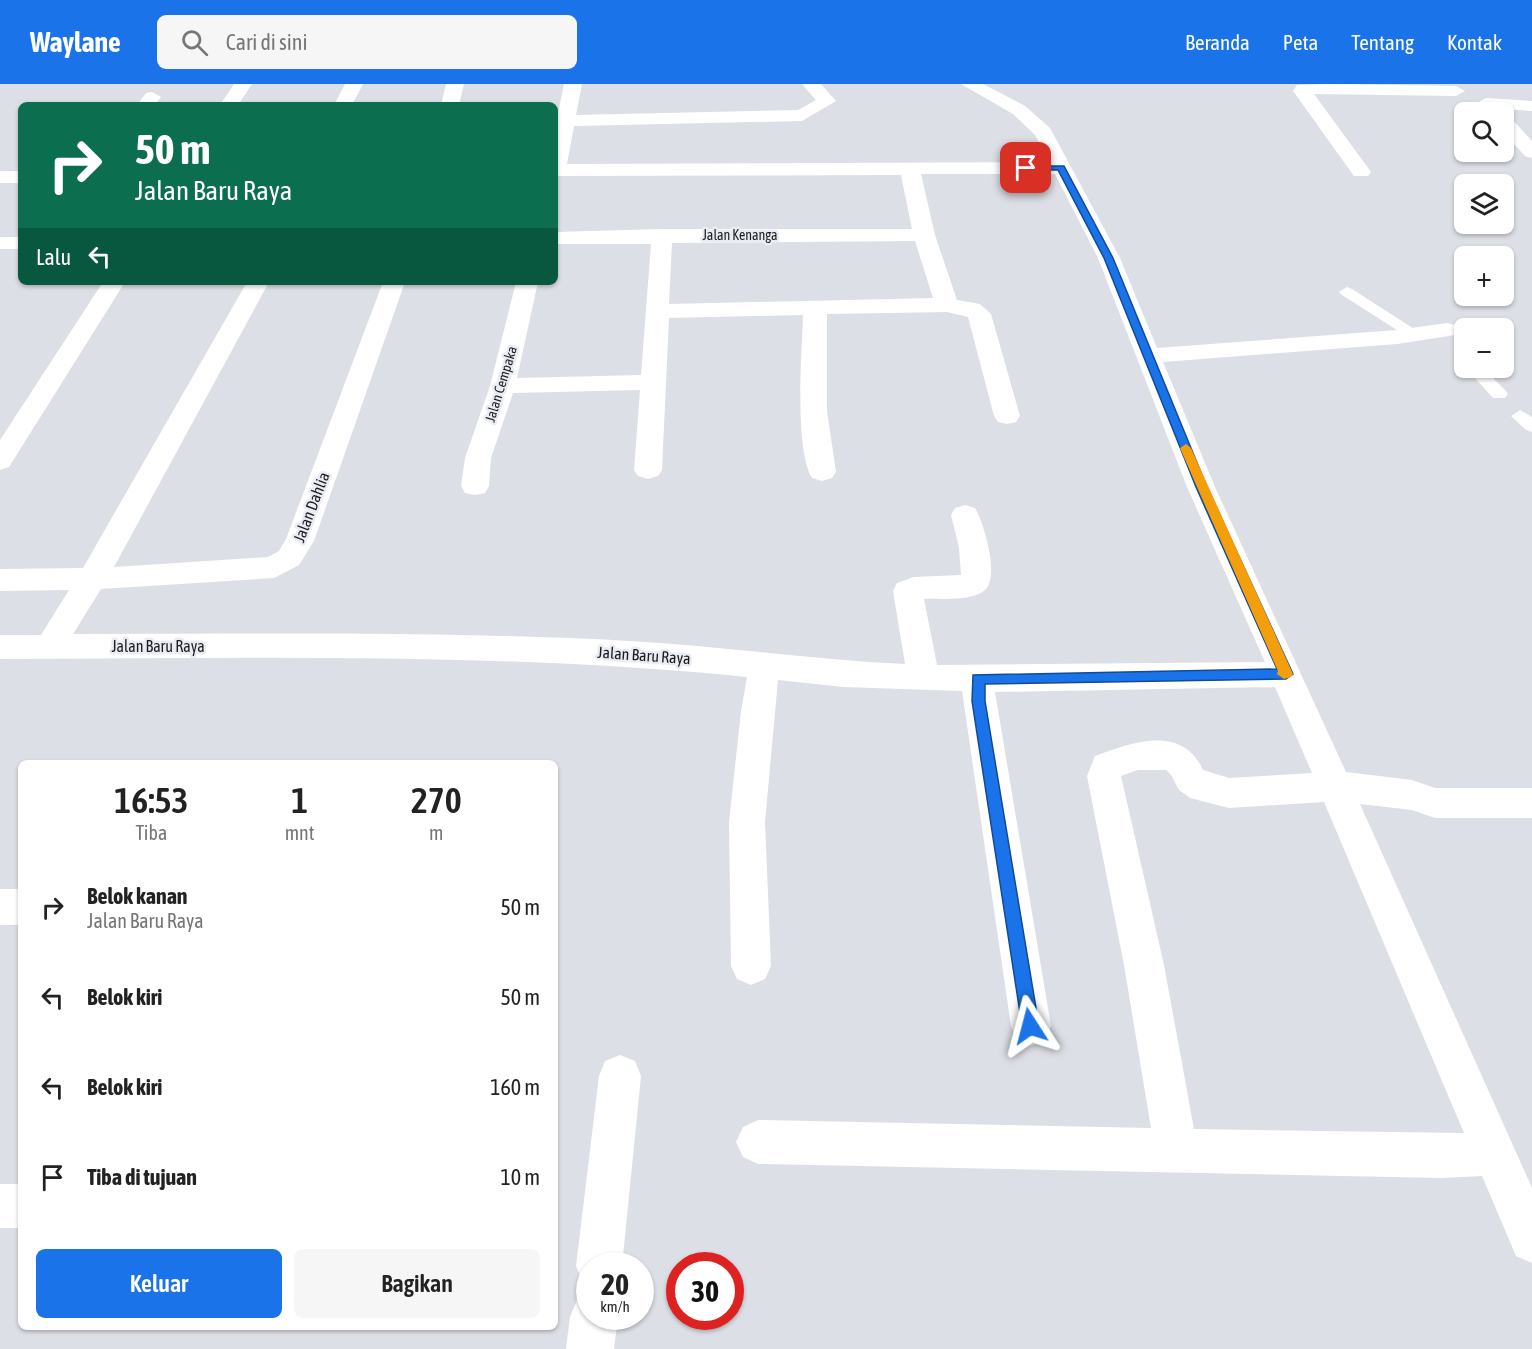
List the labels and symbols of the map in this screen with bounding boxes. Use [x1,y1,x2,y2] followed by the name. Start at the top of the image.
[1000,142,1051,193] pin
[702,227,778,243] street label: Jalan Kenanga
[482,344,520,424] street label: Jalan Cempaka
[289,469,333,545] street label: Jalan Dahlia
[111,637,205,656] street label: Jalan Baru Raya
[597,643,691,668] street label: Jalan Baru Raya
[998,994,1062,1058] position arrow
[666,1252,744,1330] speed limit sign: 30

